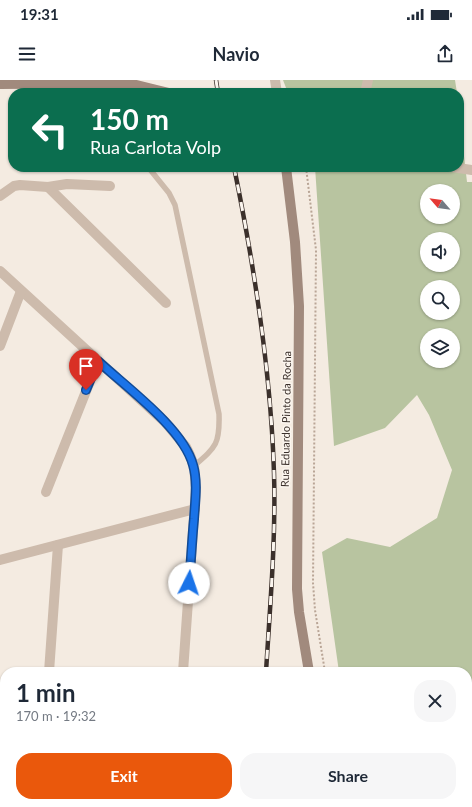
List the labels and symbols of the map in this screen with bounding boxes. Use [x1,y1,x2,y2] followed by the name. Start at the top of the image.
[420,184,460,224] north arrow
[69,349,103,390] pin
[278,351,293,487] street label: Rua Eduardo Pinto da Rocha
[168,562,210,604] position arrow

